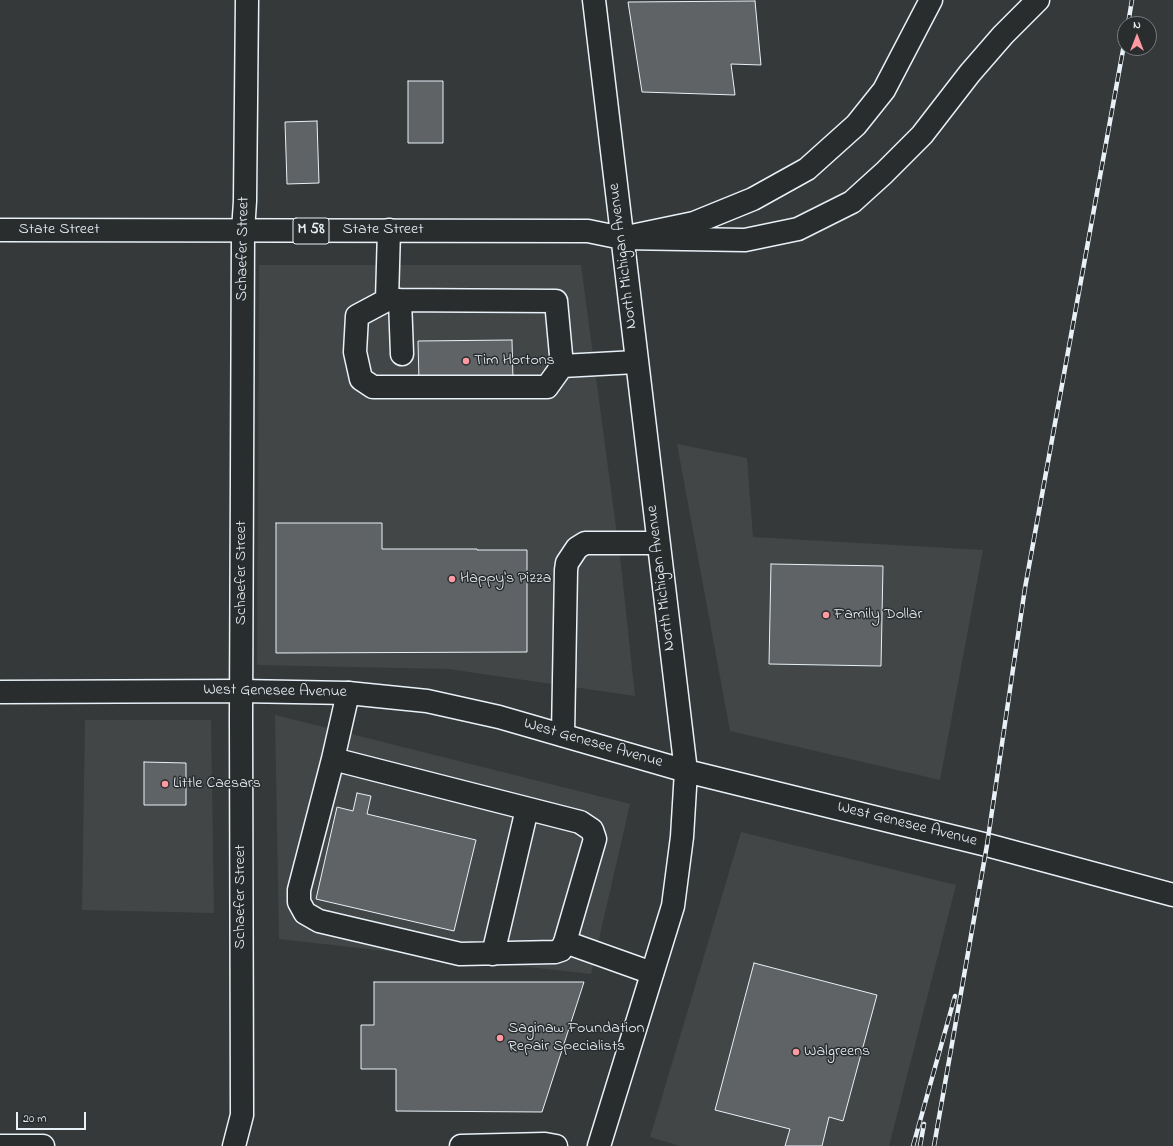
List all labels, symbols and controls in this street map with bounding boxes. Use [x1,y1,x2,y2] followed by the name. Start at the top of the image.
[1117,16,1157,56] north arrow
[1133,17,1141,33] text: N
[606,182,642,330] street label: North Michigan Avenue
[233,197,255,301] street label: Schaefer Street
[293,218,329,244] road number: M 58
[18,220,100,240] street label: State Street
[342,220,424,240] street label: State Street
[474,351,555,371] place label: Tim Hortons
[461,356,471,366] marker: Tim Hortons
[644,504,680,652] street label: North Michigan Avenue
[232,521,252,625] street label: Schaefer Street
[460,569,551,589] place label: Happy's Pizza
[447,574,457,584] marker: Happy's Pizza
[834,605,922,625] place label: Family Dollar
[821,610,831,620] marker: Family Dollar
[203,681,347,703] street label: West Genesee Avenue
[521,715,665,773] street label: West Genesee Avenue
[173,774,261,794] place label: Little Caesars
[160,779,170,789] marker: Little Caesars
[835,798,979,852] street label: West Genesee Avenue
[231,845,251,949] street label: Schaefer Street
[508,1019,644,1057] place label: Saginaw Foundation Repair Specialists
[495,1033,505,1043] marker: Saginaw Foundation Repair Specialists
[804,1042,870,1062] place label: Walgreens
[791,1047,801,1057] marker: Walgreens
[18,1104,88,1130] scale bar
[23,1110,46,1128] text: 20 m

